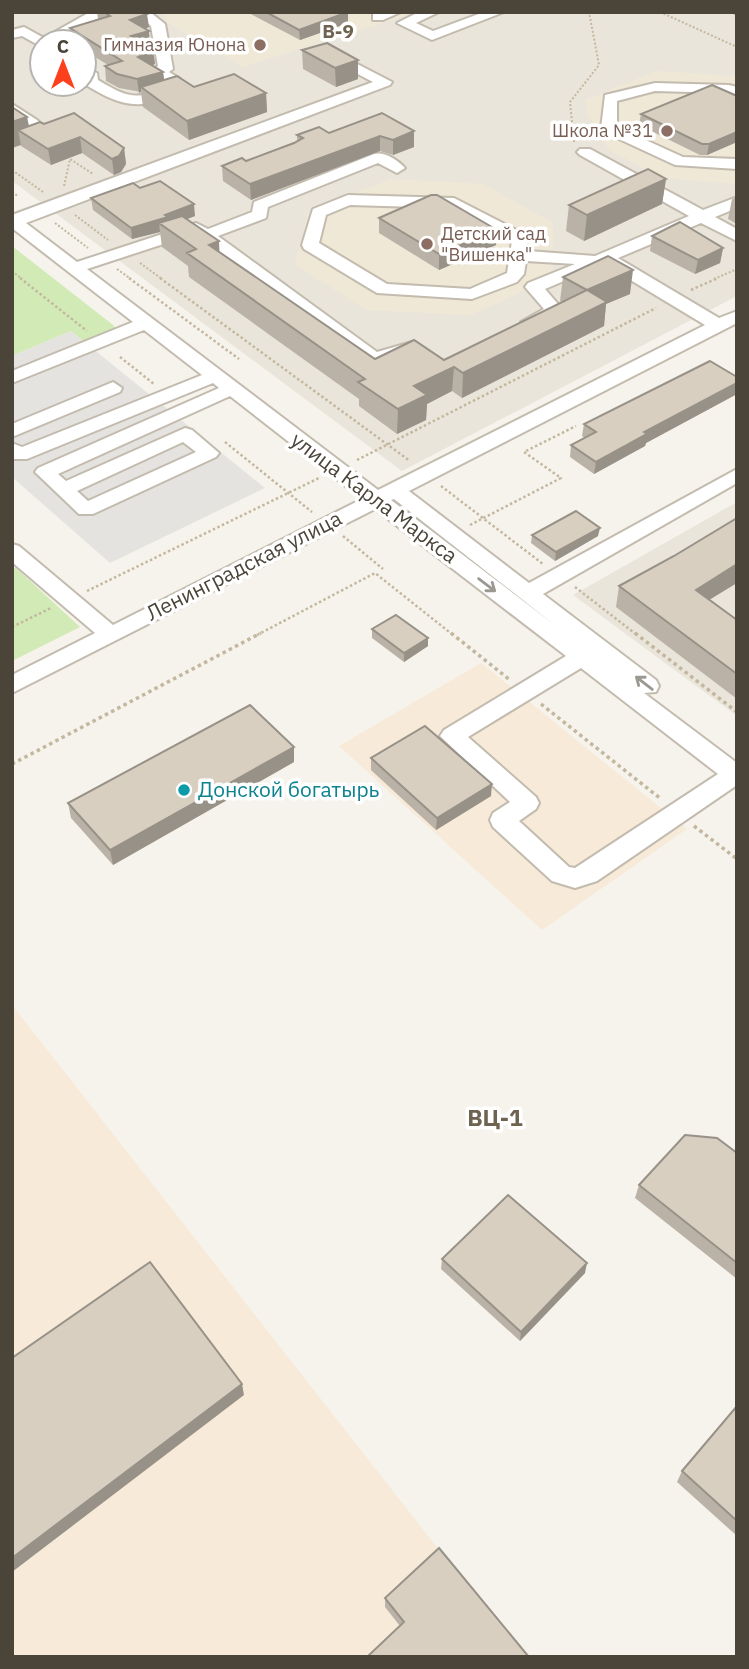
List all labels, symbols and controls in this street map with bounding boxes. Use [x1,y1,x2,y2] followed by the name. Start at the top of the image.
[322,19,354,43] district label: В-9
[28,28,98,98] north arrow
[103,33,246,56] place label: Гимназия Юнона
[57,34,69,58] text: С
[252,37,268,53] marker: Гимназия Юнона
[552,119,653,142] place label: Школа №31
[659,123,675,139] marker: Школа №31
[441,222,546,266] place label: Детский сад "Вишенка"
[419,236,435,252] marker: Детский сад "Вишенка"
[286,425,464,569] street label: улица Карла Маркса
[141,504,346,627] street label: Ленинградская улица
[478,577,496,592] one-way arrow
[636,676,654,691] one-way arrow
[198,775,380,803] place label: Донской богатырь
[176,782,192,798] marker: Донской богатырь
[467,1102,523,1132] district label: ВЦ-1

